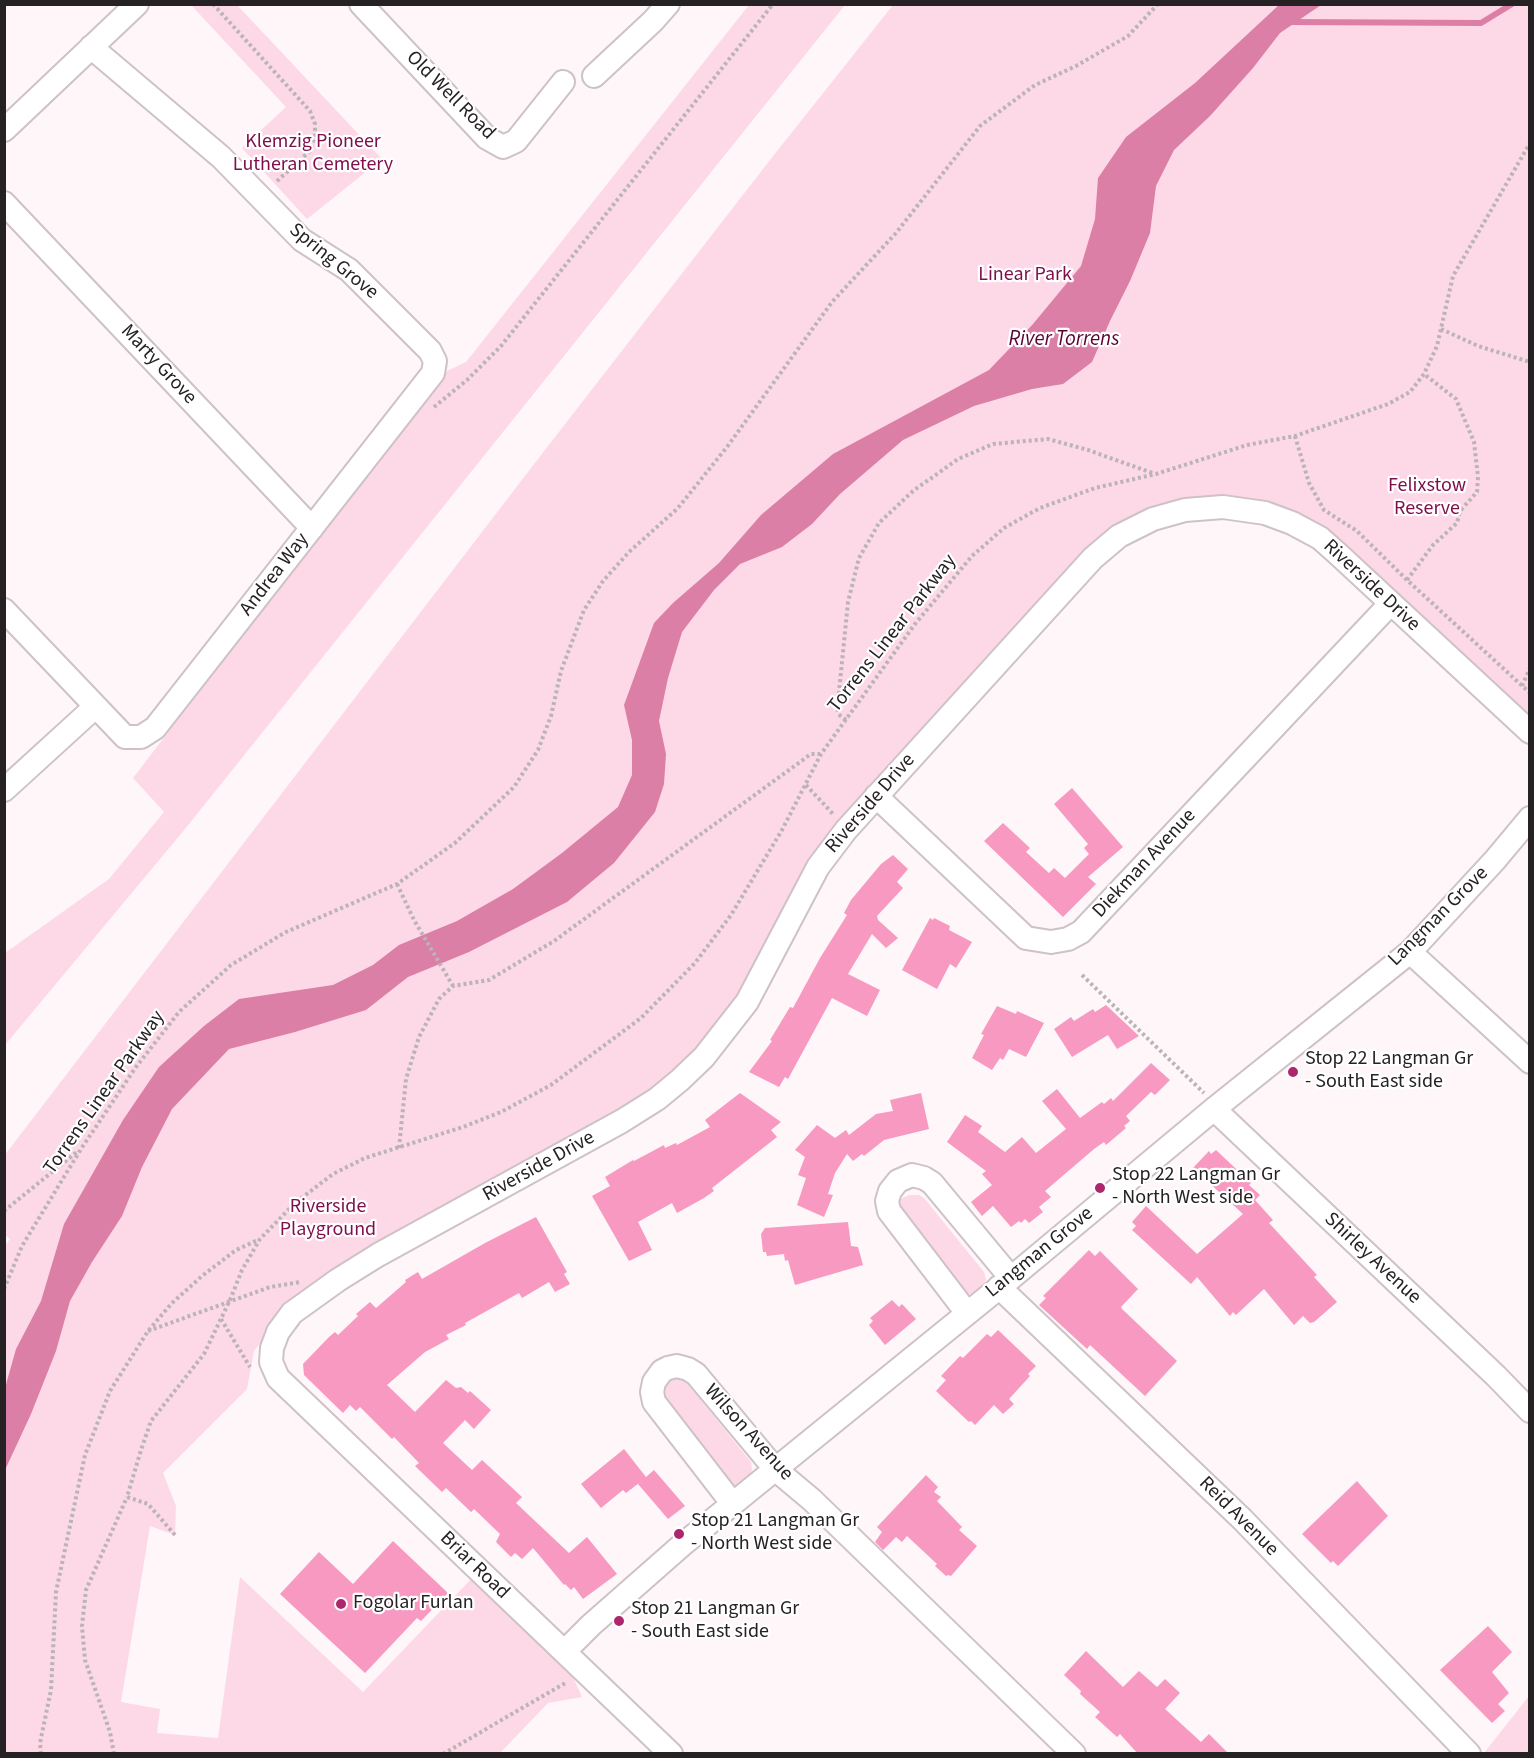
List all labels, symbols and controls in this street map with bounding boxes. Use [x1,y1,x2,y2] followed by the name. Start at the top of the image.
[400,46,500,146] street label: Old Well Road
[233,131,393,178] park label: Klemzig Pioneer Lutheran Cemetery
[284,219,382,305] street label: Spring Grove
[978,264,1072,288] park label: Linear Park
[115,320,201,410] street label: Marty Grove
[1008,327,1120,353] water label: River Torrens
[1388,475,1466,522] park label: Felixstow Reserve
[235,529,315,621] street label: Andrea Way
[1317,535,1425,637] street label: Riverside Drive
[824,550,962,718] street label: Torrens Linear Parkway
[821,749,921,859] street label: Riverside Drive
[1088,805,1202,923] street label: Diekman Avenue
[1384,862,1494,972] street label: Langman Grove
[39,1006,171,1180] street label: Torrens Linear Parkway
[1305,1048,1473,1095] place label: Stop 22 Langman Gr - South East side
[1286,1065,1300,1079] marker: Stop 22 Langman Gr - South East side
[479,1126,599,1208] street label: Riverside Drive
[1112,1164,1280,1211] place label: Stop 22 Langman Gr - North West side
[1093,1181,1107,1195] marker: Stop 22 Langman Gr - North West side
[280,1196,376,1243] park label: Riverside Playground
[981,1202,1099,1304] street label: Langman Grove
[1319,1208,1425,1310] street label: Shirley Avenue
[698,1380,798,1486] street label: Wilson Avenue
[1193,1472,1283,1562] street label: Reid Avenue
[691,1510,859,1557] place label: Stop 21 Langman Gr - North West side
[434,1527,514,1605] street label: Briar Road
[672,1527,686,1541] marker: Stop 21 Langman Gr - North West side
[353,1592,474,1616] place label: Fogolar Furlan
[334,1597,348,1611] marker: Fogolar Furlan
[631,1598,799,1645] place label: Stop 21 Langman Gr - South East side
[612,1614,626,1628] marker: Stop 21 Langman Gr - South East side

